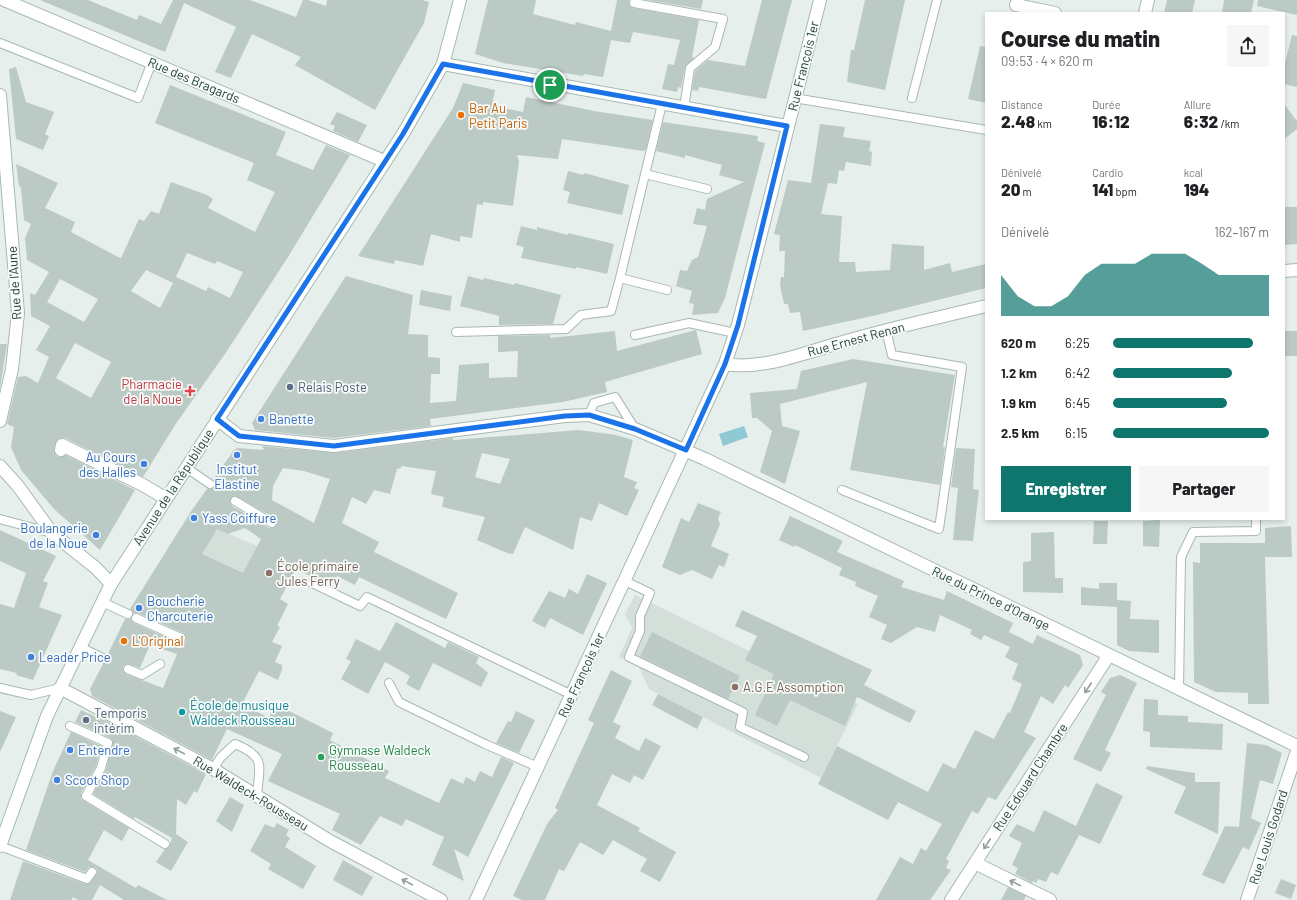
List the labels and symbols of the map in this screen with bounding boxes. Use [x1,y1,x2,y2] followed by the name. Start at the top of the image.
[784,19,822,113] street label: Rue François 1er
[146,53,242,107] street label: Rue des Bragards
[533,68,567,102] pin
[469,100,527,131] place label: Bar Au Petit Paris
[456,110,466,120] marker: Bar Au Petit Paris
[3,246,25,320] street label: Rue de l'Aune
[806,318,906,360] street label: Rue Ernest Renan
[122,376,182,407] place label: Pharmacie de la Noue
[298,379,367,395] place label: Relais Poste
[285,382,295,392] marker: Relais Poste
[185,386,195,396] marker: Pharmacie de la Noue
[269,411,314,427] place label: Banette
[256,414,266,424] marker: Banette
[129,425,217,548] street label: Avenue de la République
[79,449,136,480] place label: Au Cours des Halles
[232,450,242,460] marker: Institut Elastine
[139,459,149,469] marker: Au Cours des Halles
[214,461,260,492] place label: Institut Elastine
[202,510,277,526] place label: Yass Coiffure
[189,513,199,523] marker: Yass Coiffure
[20,520,88,551] place label: Boulangerie de la Noue
[91,530,101,540] marker: Boulangerie de la Noue
[277,558,359,589] place label: École primaire Jules Ferry
[929,562,1053,634] street label: Rue du Prince d'Orange
[264,568,274,578] marker: École primaire Jules Ferry
[147,593,213,624] place label: Boucherie Charcuterie
[134,603,144,613] marker: Boucherie Charcuterie
[554,630,608,720] street label: Rue François 1er
[132,633,184,649] place label: L'Original
[119,636,129,646] marker: L'Original
[39,649,111,665] place label: Leader Price
[26,652,36,662] marker: Leader Price
[743,679,844,695] place label: A.G.E Assomption
[730,682,740,692] marker: A.G.E Assomption
[1083,682,1091,694] one-way arrow
[190,697,295,728] place label: École de musique Waldeck Rousseau
[94,705,147,736] place label: Temporis intérim
[177,707,187,717] marker: École de musique Waldeck Rousseau
[81,715,91,725] marker: Temporis intérim
[989,720,1071,834] street label: Rue Edouard Chambre
[78,742,130,758] place label: Entendre
[329,742,431,773] place label: Gymnase Waldeck Rousseau
[65,745,75,755] marker: Entendre
[173,746,185,754] one-way arrow
[190,752,312,834] street label: Rue Waldeck-Rousseau
[316,752,326,762] marker: Gymnase Waldeck Rousseau
[65,772,130,788] place label: Scoot Shop
[52,775,62,785] marker: Scoot Shop
[1245,788,1291,886] street label: Rue Louis Godard
[983,838,991,849] one-way arrow
[401,877,413,885] one-way arrow
[1009,879,1021,886] one-way arrow

